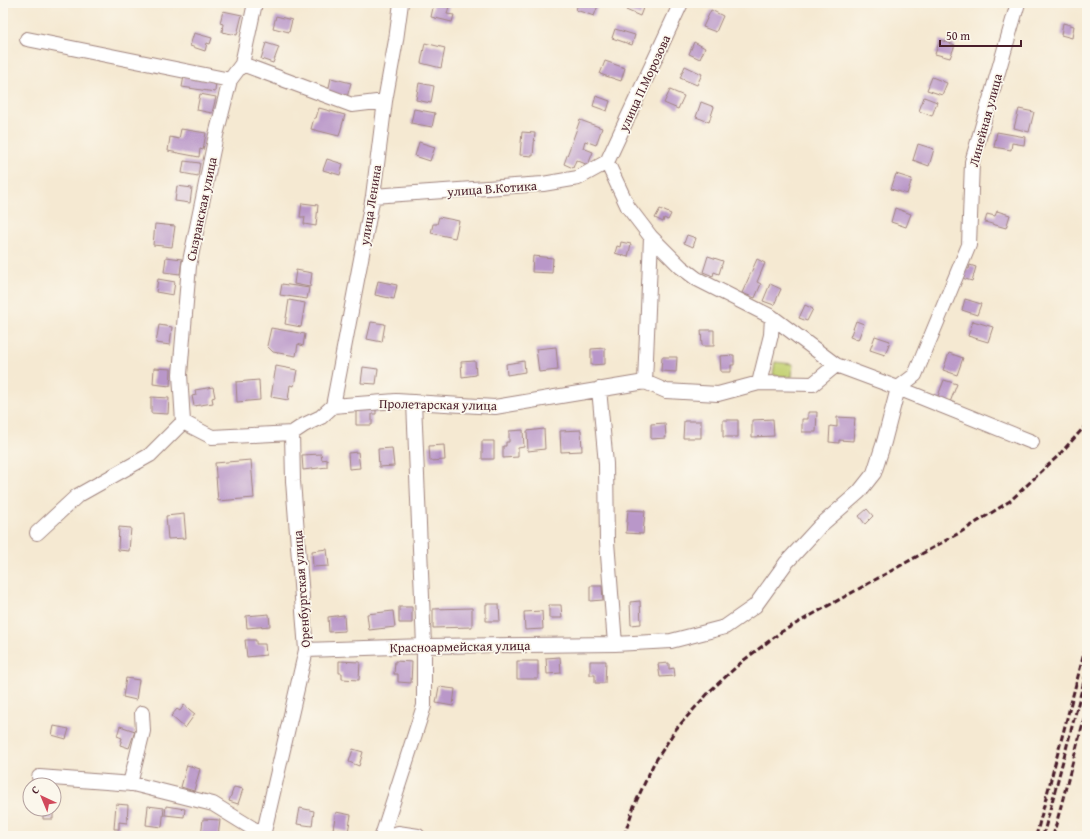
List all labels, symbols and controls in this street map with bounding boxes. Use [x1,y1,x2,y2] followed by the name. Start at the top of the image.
[940,22,1021,48] scale bar
[946,27,970,44] text: 50 m
[613,31,676,136] street label: улица П.Морозова
[964,71,1007,169] street label: Линейная улица
[181,155,222,263] street label: Сызранская улица
[355,163,386,248] street label: улица Ленина
[445,176,538,201] street label: улица В.Котика
[379,394,498,415] street label: Пролетарская улица
[288,529,315,648] street label: Оренбургская улица
[389,636,531,657] street label: Красноармейская улица
[22,777,62,817] north arrow
[27,782,43,798] text: С

